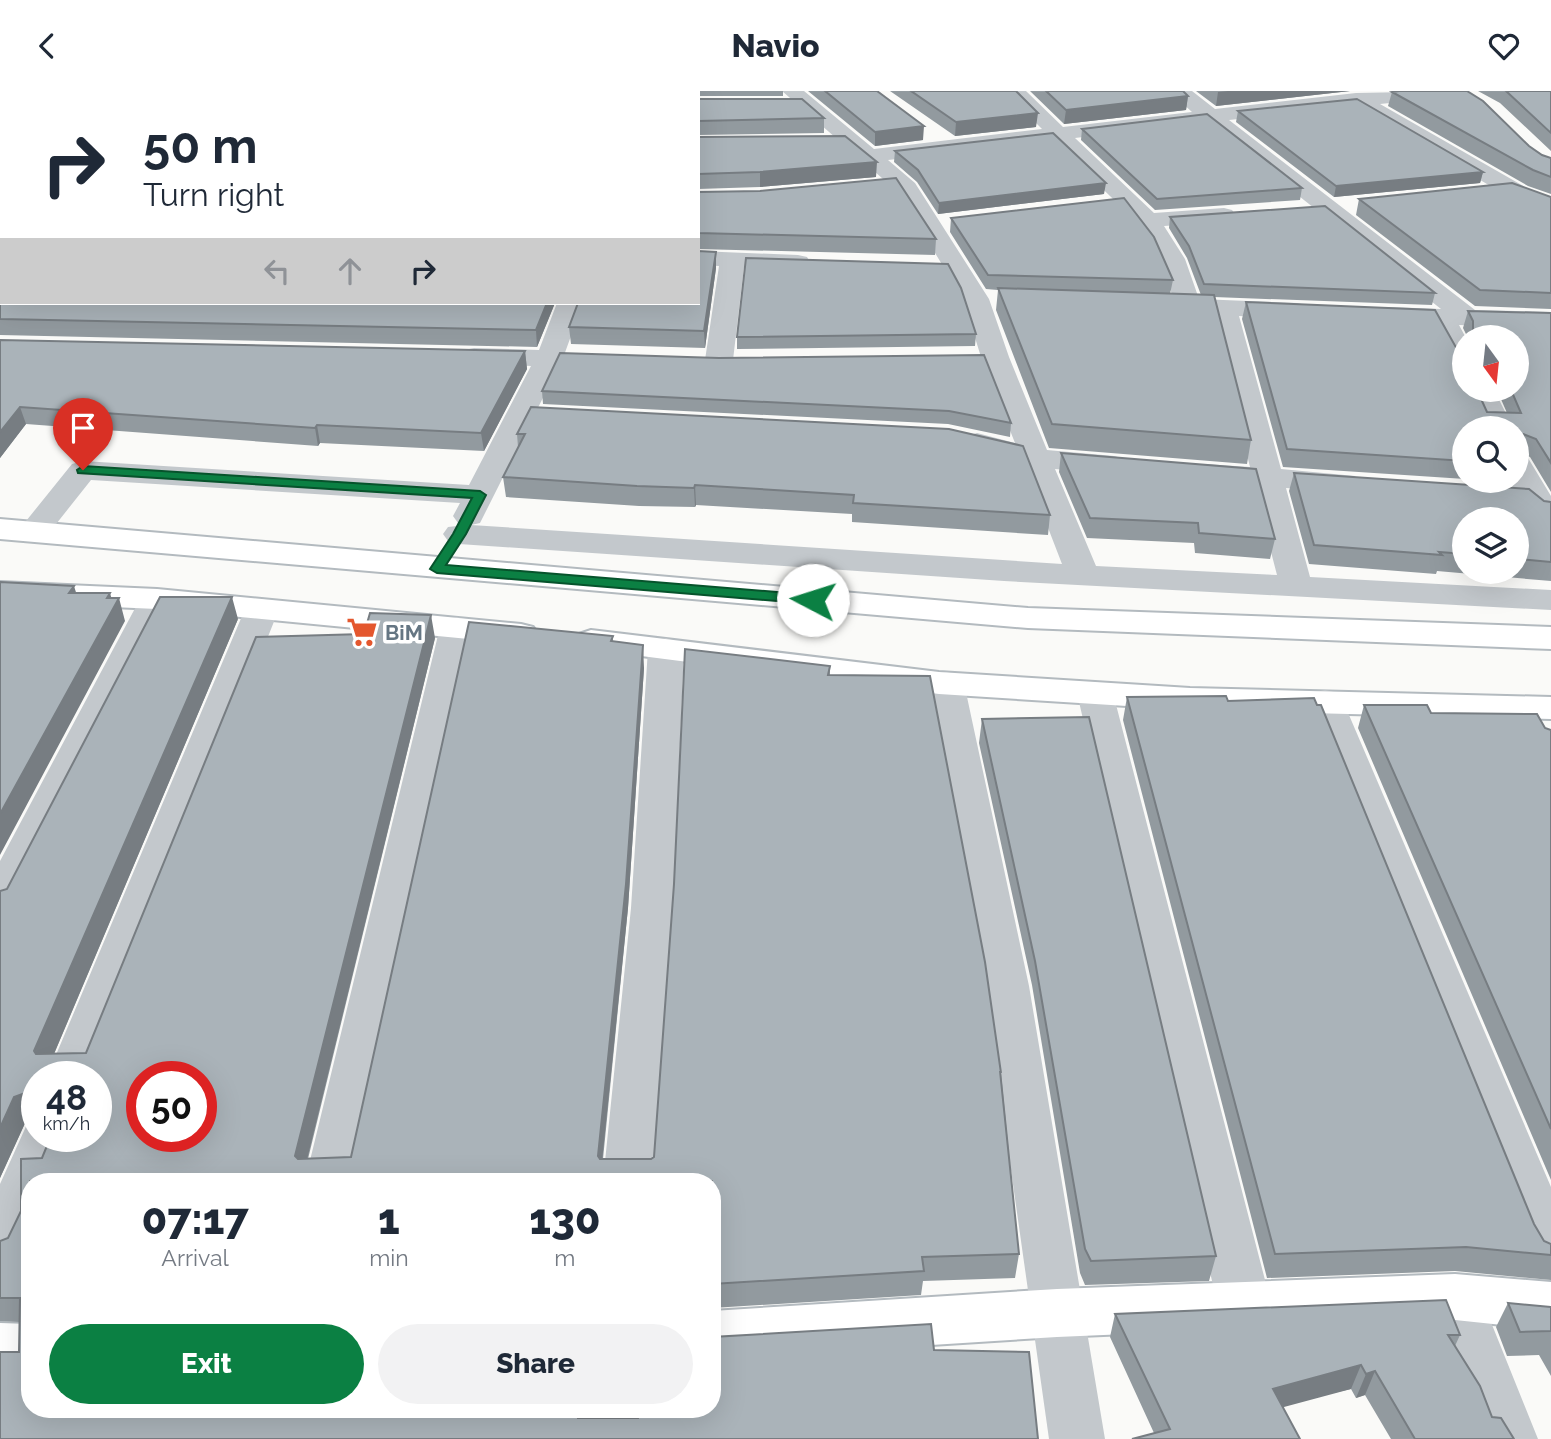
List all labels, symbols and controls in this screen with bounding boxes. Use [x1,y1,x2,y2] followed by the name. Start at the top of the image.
[28,27,66,65] icon: back
[731,27,820,64] text: Navio
[1485,27,1523,65] icon: heart
[143,117,258,174] text: 50 m
[28,119,119,210] icon: right
[143,176,284,213] text: Turn right
[258,252,296,290] icon: left
[331,252,369,290] icon: ahead
[404,252,442,290] icon: right
[1452,325,1530,403] north arrow
[1452,325,1529,584] map controls
[53,398,113,470] pin
[64,409,102,447] icon: arrive
[1452,416,1529,493] button: search
[1452,507,1529,584] button: layers
[776,563,850,637] position arrow
[345,615,379,649] supermarket icon: BiM
[385,620,423,645] place label: BiM
[126,1061,217,1152] speed limit sign: 50
[46,1077,87,1118] text: 48
[43,1113,90,1134] text: km/h
[141,1195,249,1244] text: 07:17
[378,1195,400,1244] text: 1
[529,1195,601,1244] text: 130
[161,1244,229,1271] text: Arrival
[369,1244,409,1271] text: min
[554,1244,575,1271] text: m
[49,1324,364,1404] button: Exit
[378,1324,693,1404] button: Share

